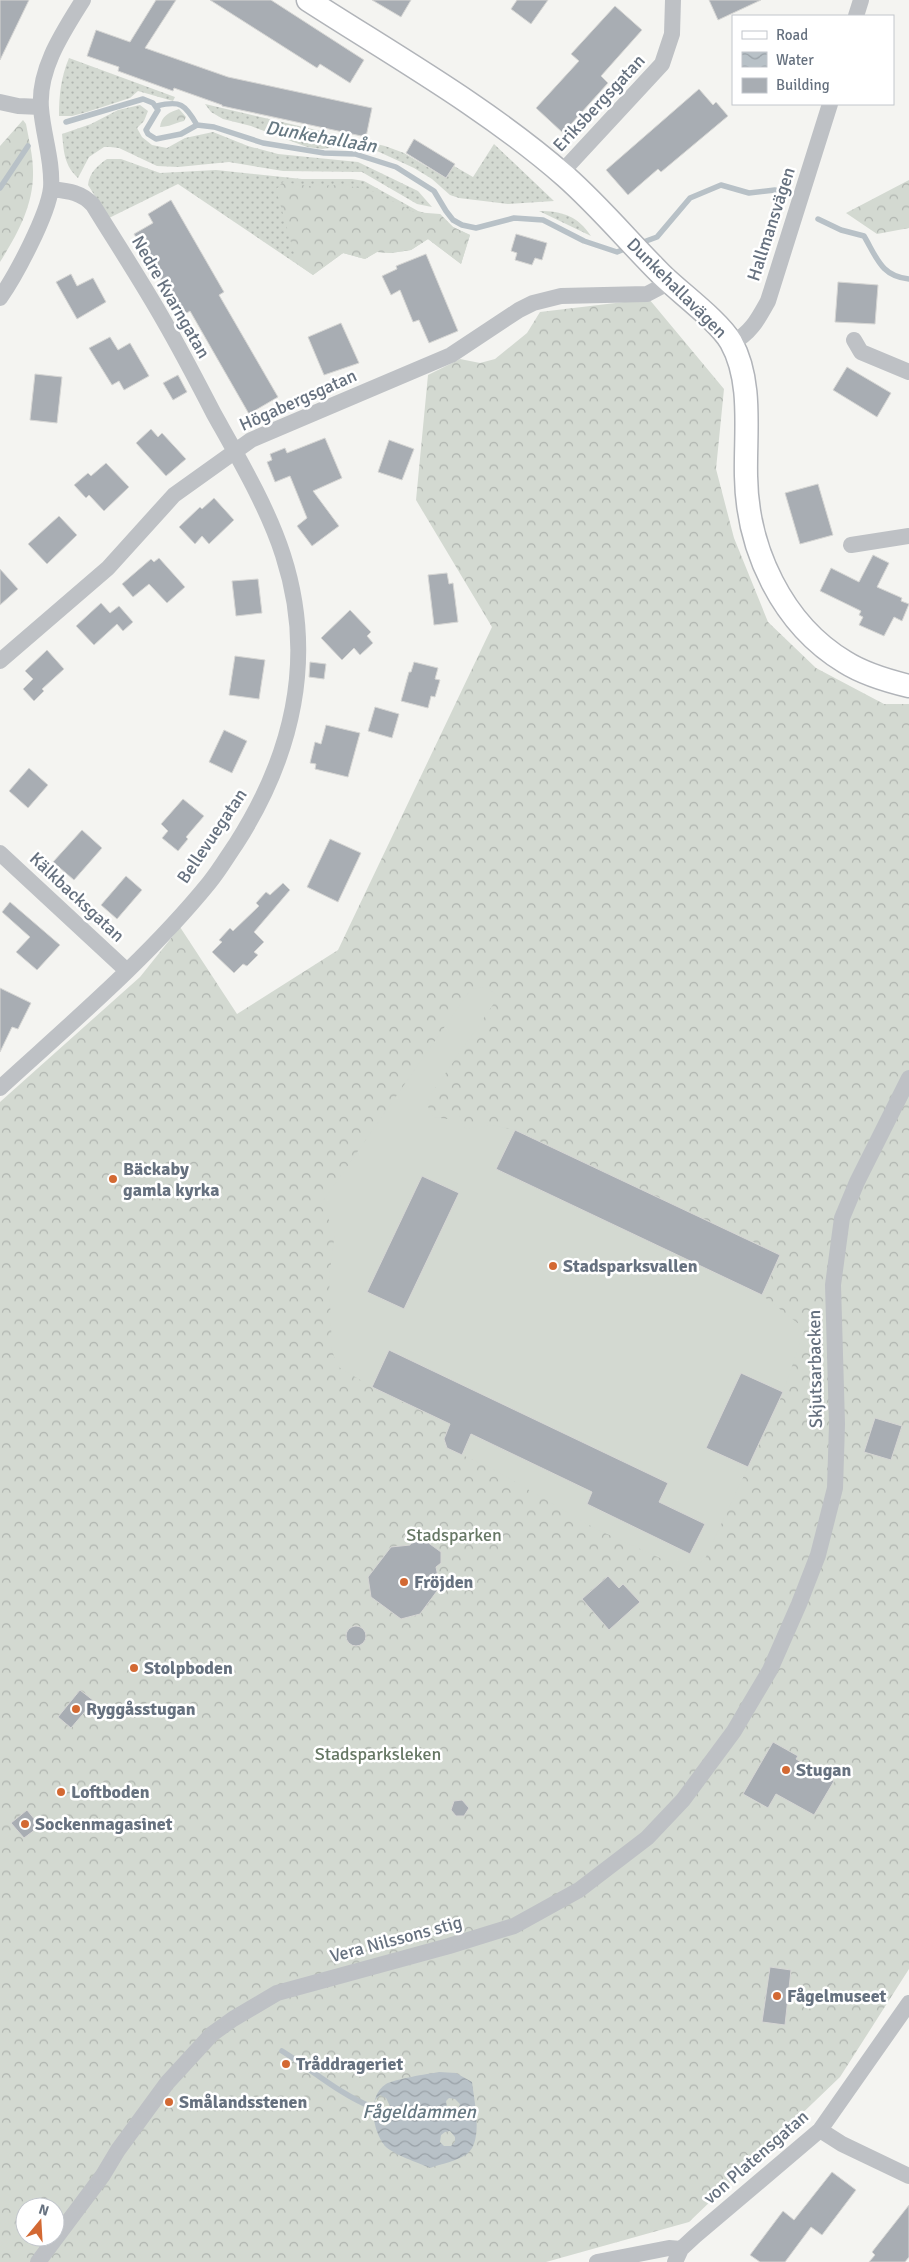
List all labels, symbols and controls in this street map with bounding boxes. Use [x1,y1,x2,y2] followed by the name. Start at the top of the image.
[732,15,894,105] legend
[776,26,808,44] text: Road
[548,50,650,156] street label: Eriksbergsgatan
[776,51,814,69] text: Water
[776,76,830,94] text: Building
[263,115,379,159] water label: Dunkehallaån
[742,164,800,284] street label: Hallmansvägen
[127,232,215,362] street label: Nedre Kvarngatan
[622,233,732,343] street label: Dunkehallavägen
[236,364,360,436] street label: Högabergsgatan
[172,784,252,888] street label: Bellevuegatan
[25,847,129,947] street label: Kälkbacksgatan
[123,1158,219,1201] place label: Bäckaby gamla kyrka
[107,1173,119,1185] marker: Bäckaby gamla kyrka
[563,1255,698,1277] place label: Stadsparksvallen
[547,1260,559,1272] marker: Stadsparksvallen
[803,1310,827,1428] street label: Skjutsarbacken
[406,1524,502,1546] park label: Stadsparken
[414,1571,474,1593] place label: Fröjden
[398,1576,410,1588] marker: Fröjden
[144,1657,233,1679] place label: Stolpboden
[128,1662,140,1674] marker: Stolpboden
[86,1698,196,1720] place label: Ryggåsstugan
[70,1703,82,1715] marker: Ryggåsstugan
[315,1743,441,1765] park label: Stadsparksleken
[796,1759,852,1781] place label: Stugan
[780,1764,792,1776] marker: Stugan
[71,1781,150,1803] place label: Loftboden
[55,1786,67,1798] marker: Loftboden
[35,1813,173,1835] place label: Sockenmagasinet
[19,1818,31,1830] marker: Sockenmagasinet
[328,1911,464,1967] street label: Vera Nilssons stig
[787,1985,887,2007] place label: Fågelmuseet
[771,1990,783,2002] marker: Fågelmuseet
[296,2053,403,2075] place label: Tråddrageriet
[280,2058,292,2070] marker: Tråddrageriet
[179,2091,308,2113] place label: Smålandsstenen
[163,2096,175,2108] marker: Smålandsstenen
[362,2100,476,2124] water label: Fågeldammen
[699,2105,813,2209] street label: von Platensgatan
[15,2197,65,2247] north arrow
[37,2201,51,2220] text: N

